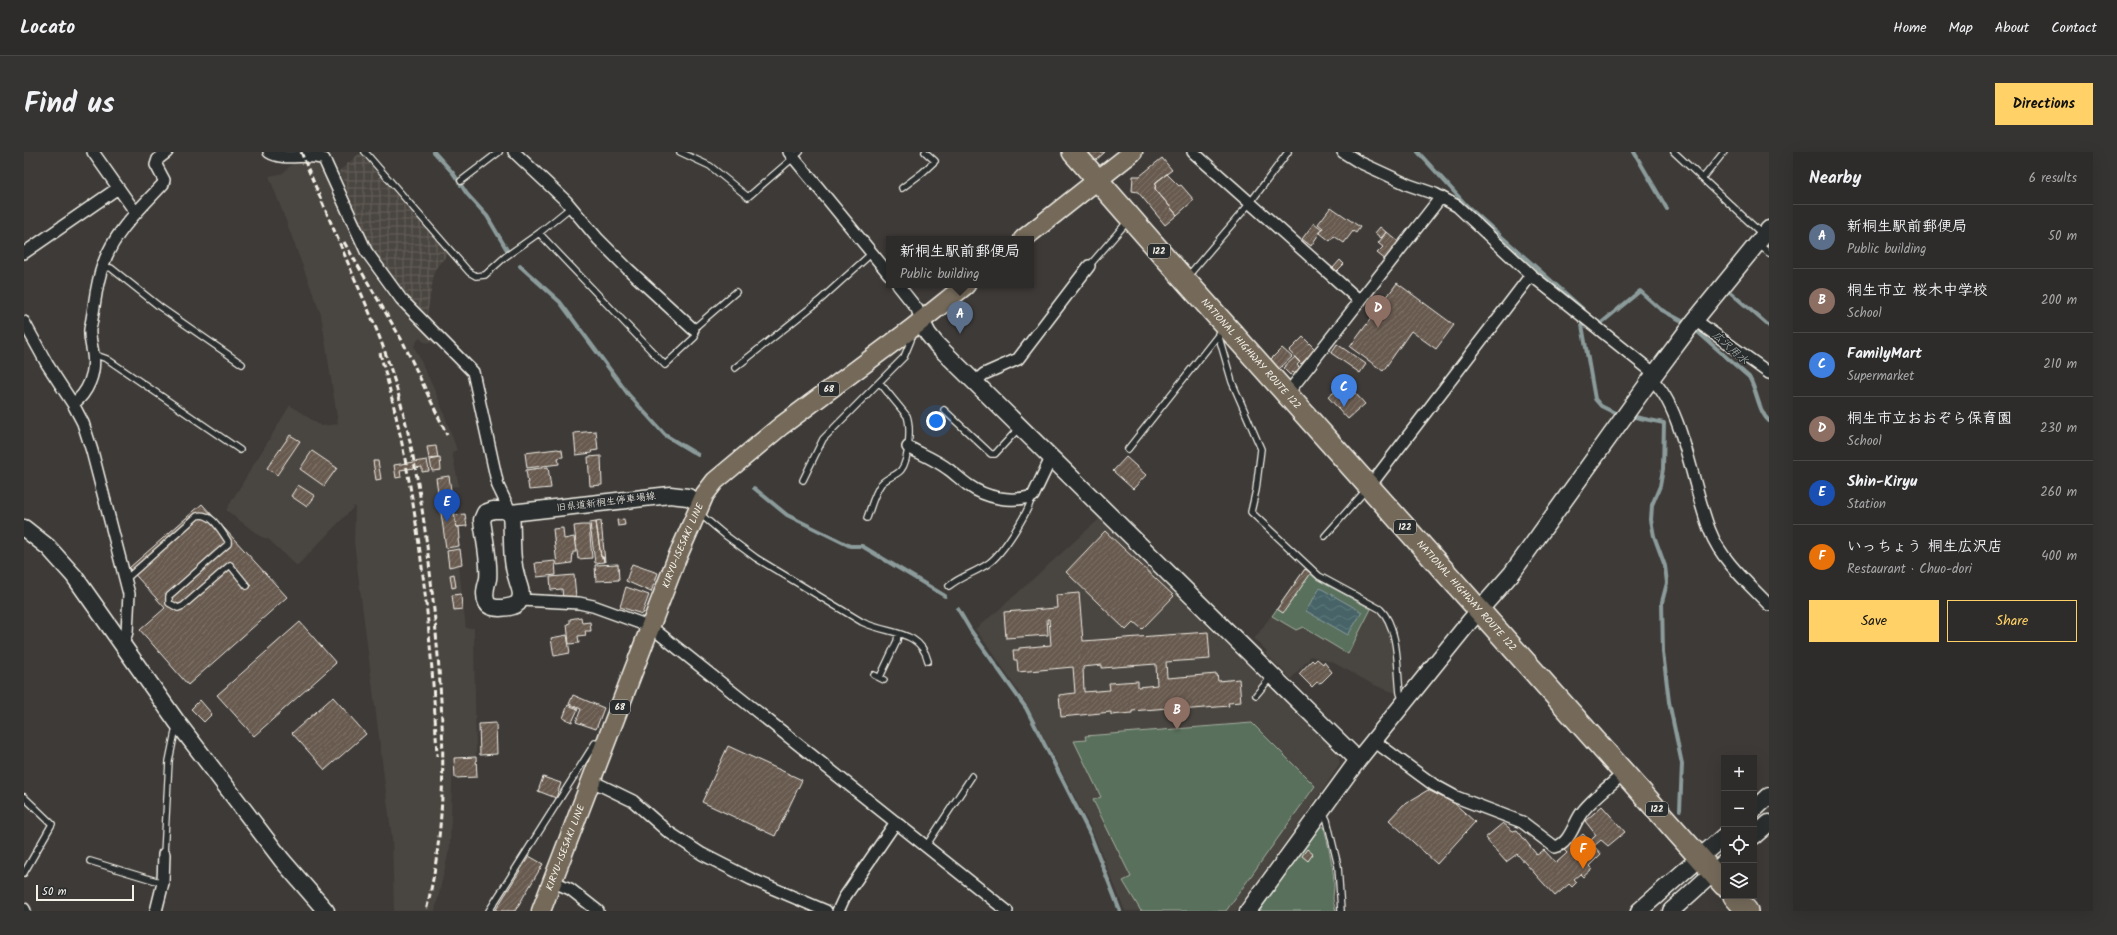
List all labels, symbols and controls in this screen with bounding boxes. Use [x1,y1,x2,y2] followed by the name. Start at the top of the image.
[20,13,75,43] text: Locato
[1893,17,1927,39] text: Home
[1949,17,1973,39] text: Map
[1995,17,2029,39] text: About
[2051,17,2097,39] text: Contact
[24,82,115,127] text: Find us
[1995,83,2093,125] button: Directions
[1809,165,1861,192] text: Nearby
[2029,168,2077,189] text: 6 results
[1847,215,1967,239] text: 新桐生駅前郵便局
[1818,226,1826,247] text: A
[2048,226,2077,247] text: 50 m
[886,236,1034,288] popup
[1847,239,1926,260] text: Public building
[900,240,1020,264] text: 新桐生駅前郵便局
[1148,244,1170,258] road number: 122
[900,264,979,285] text: Public building
[1847,279,1988,303] text: 桐生市立 桜木中学校
[1818,290,1826,311] text: B
[2041,290,2077,311] text: 200 m
[1197,295,1305,413] street label: NATIONAL HIGHWAY ROUTE 122
[1365,295,1391,328] pin: D
[947,301,973,334] pin: A
[1847,303,1882,324] text: School
[1708,327,1752,369] water label: 広沢用水
[1847,342,1922,366] text: FamilyMart
[1818,354,1826,375] text: C
[2043,354,2077,375] text: 210 m
[1847,366,1914,387] text: Supermarket
[1331,374,1357,407] pin: C
[819,382,839,396] road number: 68
[1847,407,2012,431] text: 桐生市立おおぞら保育園
[926,411,946,431] your location
[1818,418,1826,439] text: D
[2040,418,2077,439] text: 230 m
[1847,431,1882,452] text: School
[1847,470,1917,494] text: Shin-Kiryu
[1818,482,1826,503] text: E
[2040,482,2077,503] text: 260 m
[555,488,657,516] street label: 旧県道新桐生停車場線
[434,489,460,522] pin: E
[1847,494,1886,515] text: Station
[658,499,709,591] street label: KIRYU-ISESAKI LINE
[1394,520,1416,534] road number: 122
[1847,535,2003,559] text: いっちょう 桐生広沢店
[1412,537,1520,655] street label: NATIONAL HIGHWAY ROUTE 122
[1818,546,1826,567] text: F
[2041,546,2077,567] text: 400 m
[1847,559,1972,580] text: Restaurant · Chuo-dori
[1809,600,1939,642] button: Save
[1947,600,2077,642] button: Share
[1164,697,1190,730] pin: B
[610,700,630,714] road number: 68
[1721,755,1757,899] map controls
[1721,755,1757,791] button: +
[1721,791,1757,827] button: −
[542,801,590,893] street label: KIRYU-ISESAKI LINE
[1646,802,1668,816] road number: 122
[1721,827,1757,863] button: locate
[1570,836,1596,869] pin: F
[1721,863,1757,899] button: layers
[36,883,134,902] scale bar
[42,883,67,901] text: 50 m

